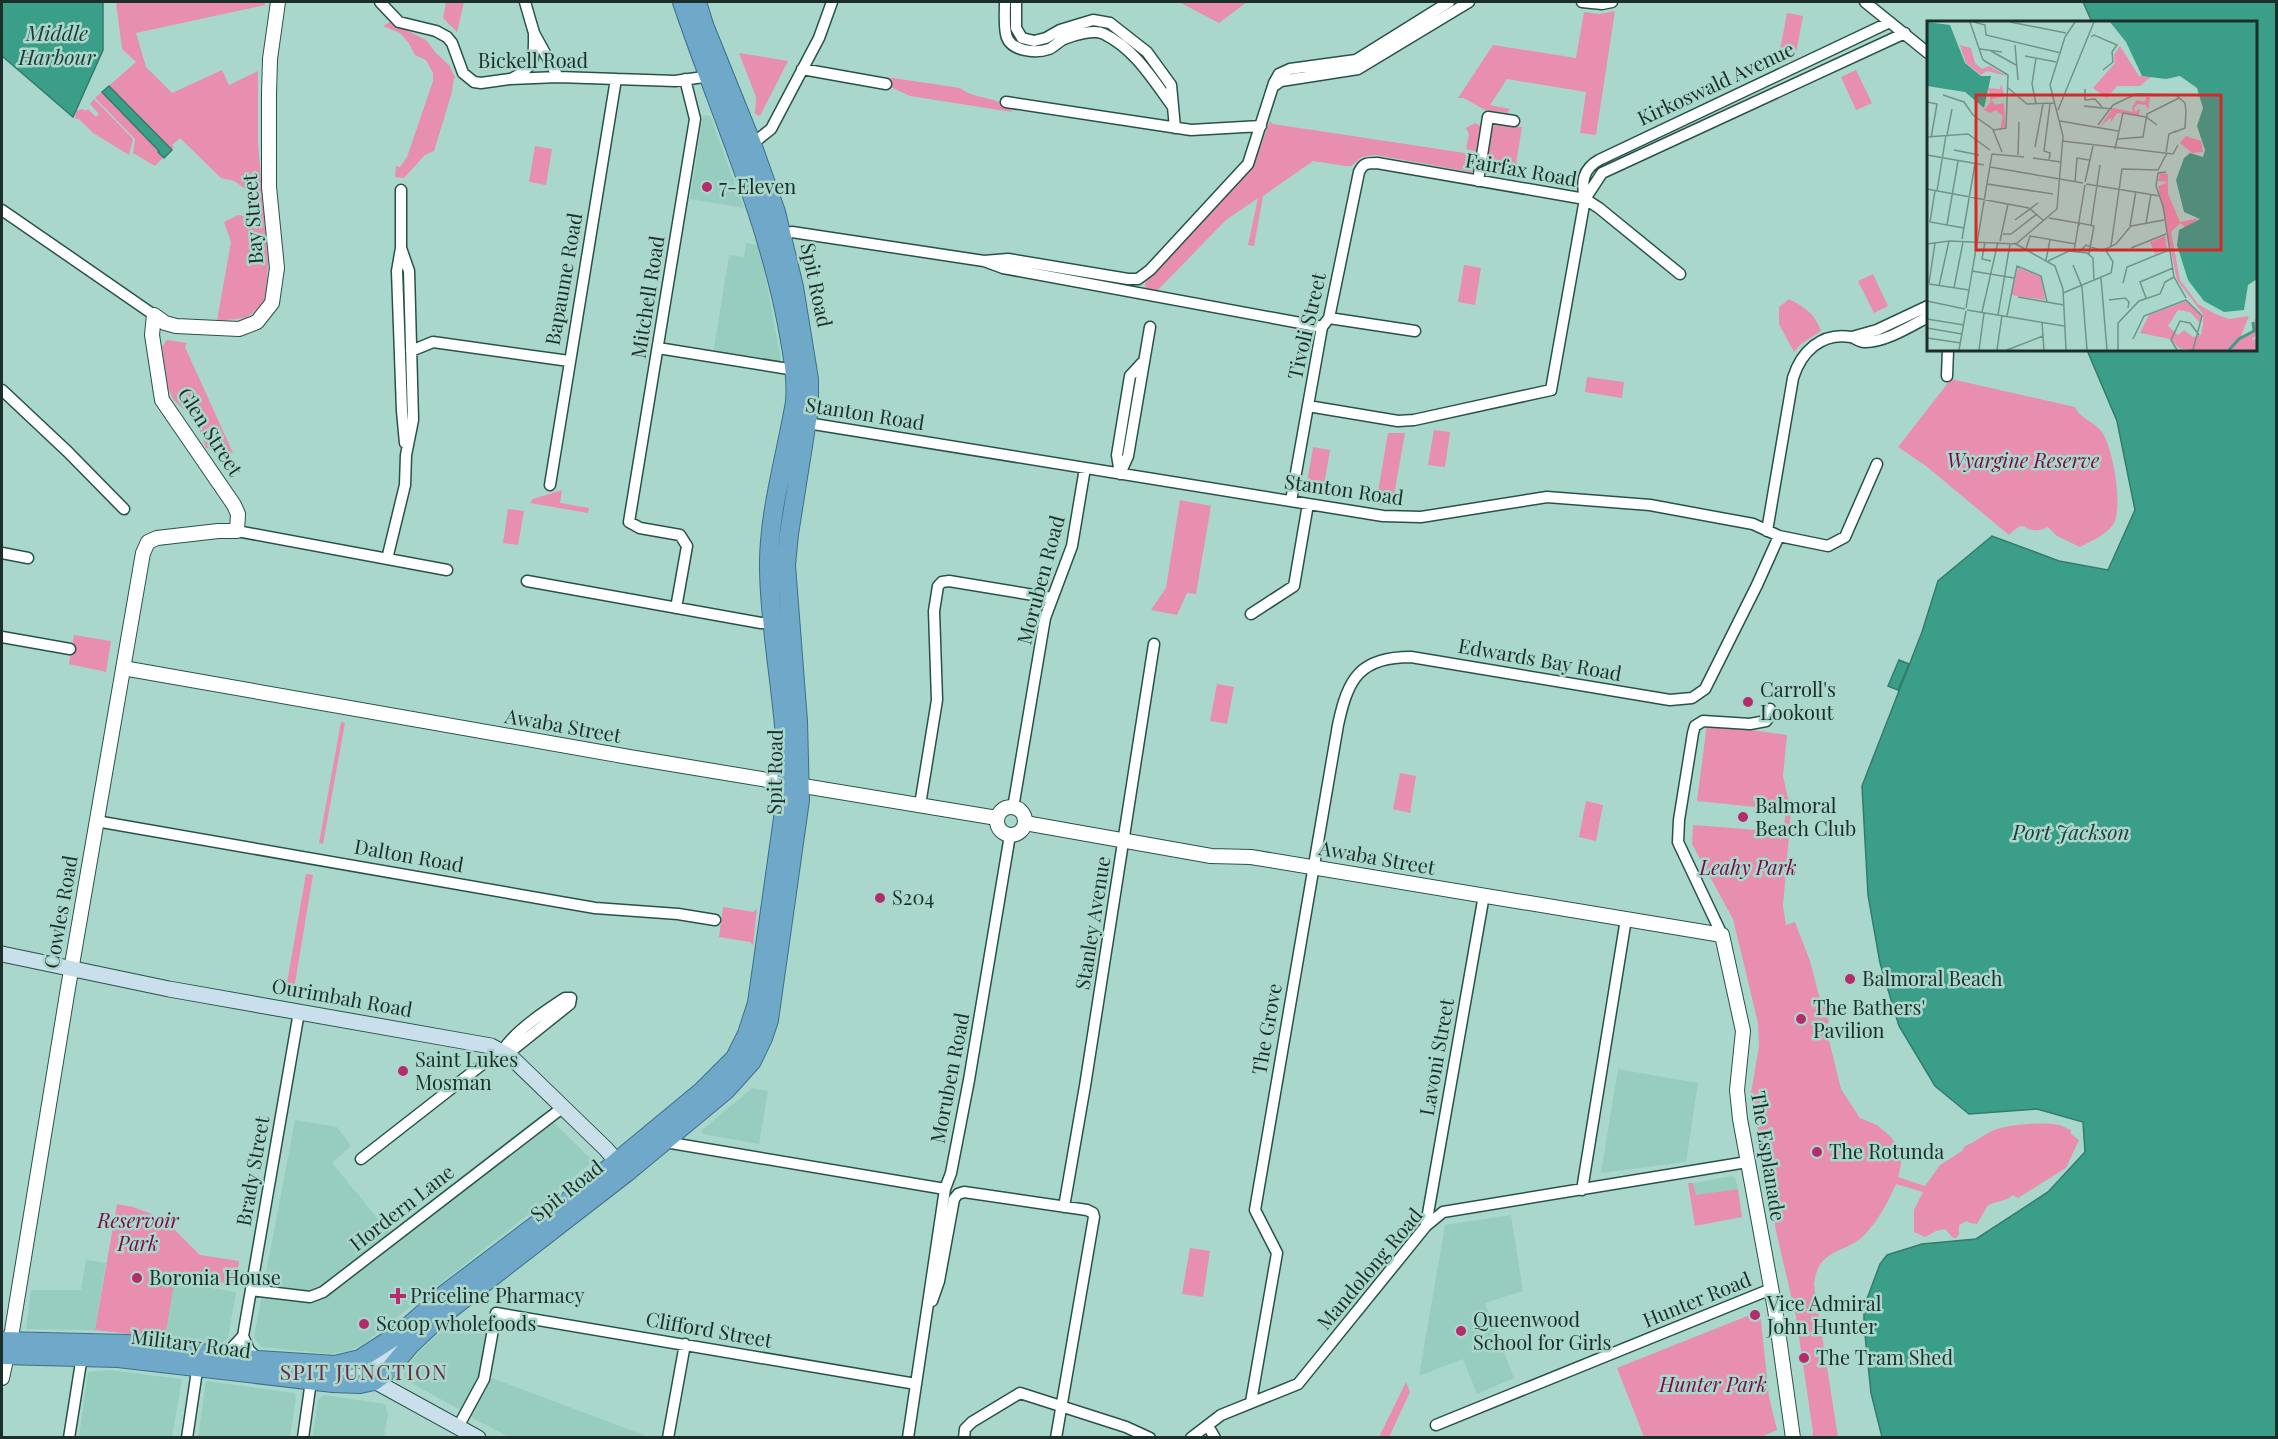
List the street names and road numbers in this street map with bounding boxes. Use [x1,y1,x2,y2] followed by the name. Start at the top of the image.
[1632,34,1798,131] street label: Kirkoswald Avenue
[478,46,589,73] street label: Bickell Road
[1463,145,1580,192] street label: Fairfax Road
[235,172,268,265] street label: Bay Street
[538,210,588,347] street label: Bapaume Road
[623,233,670,360] street label: Mitchell Road
[795,240,840,330] street label: Spit Road
[1280,269,1331,382] street label: Tivoli Street
[173,382,250,481] street label: Glen Street
[804,390,927,435] street label: Stanton Road
[1283,467,1406,510] street label: Stanton Road
[1009,512,1070,647] street label: Moruben Road
[1456,631,1624,686] street label: Edwards Bay Road
[502,701,624,748] street label: Awaba Street
[759,729,788,815] street label: Spit Road
[353,832,466,877] street label: Dalton Road
[1316,833,1438,880] street label: Awaba Street
[36,853,83,970] street label: Cowles Road
[1068,854,1115,992] street label: Stanley Avenue
[270,971,415,1022] street label: Ourimbah Road
[1244,981,1287,1077] street label: The Grove
[1412,995,1459,1118] street label: Lavoni Street
[923,1010,974,1145] street label: Moruben Road
[1746,1089,1793,1223] street label: The Esplanade
[229,1113,275,1228] street label: Brady Street
[524,1153,608,1227] street label: Spit Road
[343,1158,459,1256] street label: Hordern Lane
[1310,1201,1428,1335] street label: Mandolong Road
[1638,1264,1755,1333] street label: Hunter Road
[644,1304,775,1353] street label: Clifford Street
[130,1322,253,1363] street label: Military Road

